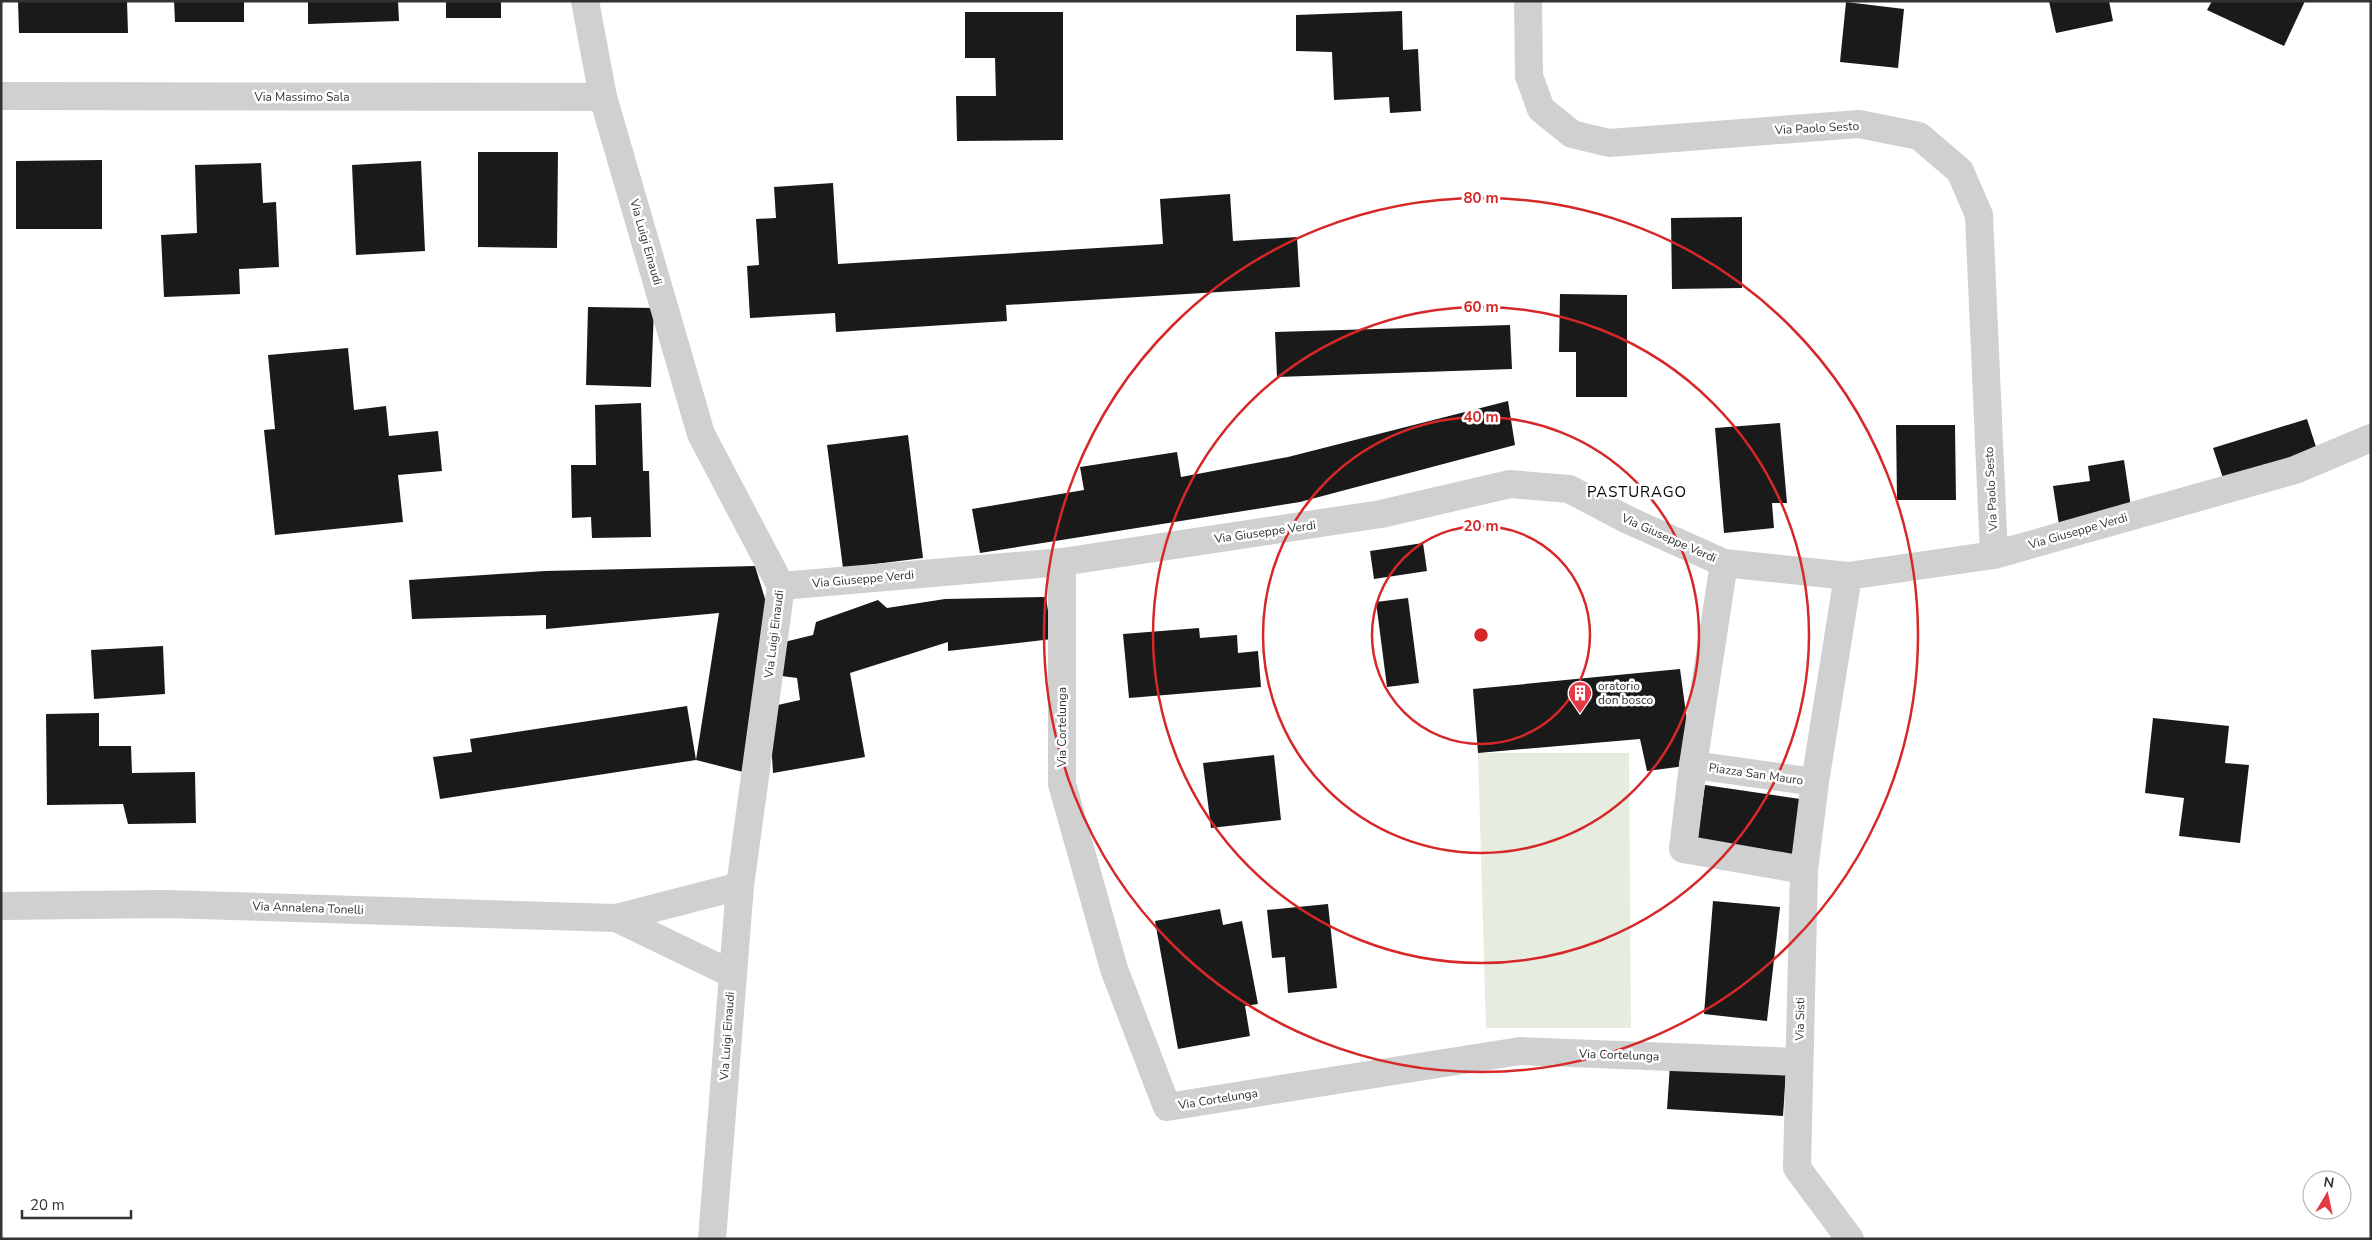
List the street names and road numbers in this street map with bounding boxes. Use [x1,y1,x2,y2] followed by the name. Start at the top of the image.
[253,89,350,105] street label: Via Massimo Sala
[1773,118,1860,138] street label: Via Paolo Sesto
[626,196,666,287] street label: Via Luigi Einaudi
[1981,446,2001,533] street label: Via Paolo Sesto
[1618,509,1719,566] street label: Via Giuseppe Verdi
[2026,509,2129,553] street label: Via Giuseppe Verdi
[1212,517,1317,547] street label: Via Giuseppe Verdi
[810,567,915,592] street label: Via Giuseppe Verdi
[761,589,787,680] street label: Via Luigi Einaudi
[1054,687,1070,768] street label: Via Cortelunga
[1708,759,1805,789] street label: Piazza San Mauro
[251,898,364,918] street label: Via Annalena Tonelli
[716,991,738,1082] street label: Via Luigi Einaudi
[1792,997,1808,1042] street label: Via Sisti
[1578,1046,1659,1064] street label: Via Cortelunga
[1176,1085,1259,1113] street label: Via Cortelunga

